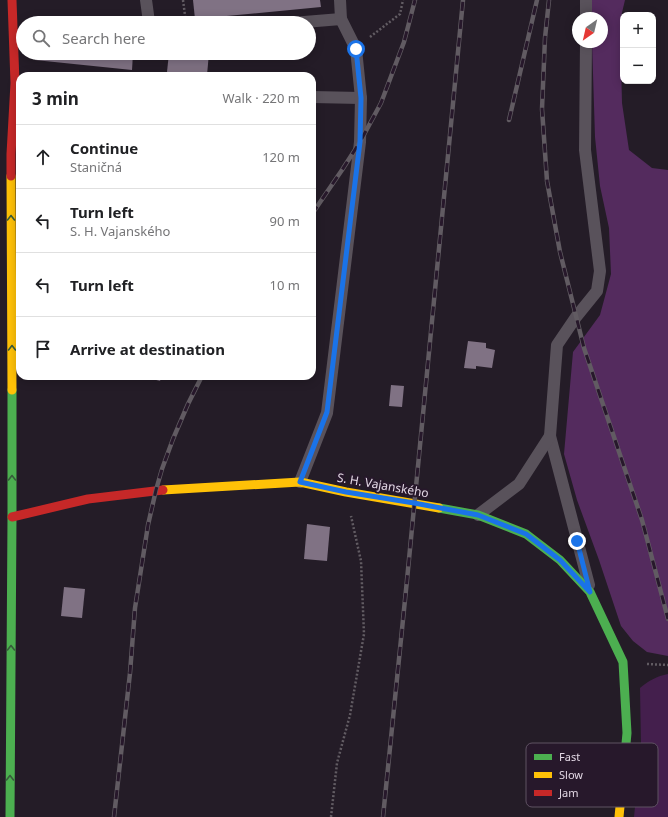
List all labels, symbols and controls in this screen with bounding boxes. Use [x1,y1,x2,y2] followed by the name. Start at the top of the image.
[572,12,608,48] north arrow
[620,12,656,84] map controls
[620,12,656,48] button: +
[16,16,316,60] search box
[30,27,52,49] icon: search
[62,28,145,48] text: Search here
[347,40,365,58] route start
[620,48,656,84] button: −
[32,87,79,110] text: 3 min
[222,89,300,107] text: Walk · 220 m
[70,138,138,158] text: Continue
[32,146,54,168] icon: ahead
[262,148,300,166] text: 120 m
[70,158,122,176] text: Staničná
[70,202,134,222] text: Turn left
[32,210,54,232] icon: left
[270,212,300,230] text: 90 m
[7,215,15,221] one-way arrow
[70,222,170,240] text: S. H. Vajanského
[32,274,54,296] icon: left
[70,275,134,295] text: Turn left
[270,276,300,294] text: 10 m
[32,338,54,360] icon: arrive
[70,339,225,359] text: Arrive at destination
[8,345,16,351] one-way arrow
[336,469,430,501] street label: S. H. Vajanského
[8,475,16,481] one-way arrow
[568,532,586,550] route end
[7,645,15,651] one-way arrow
[526,743,658,807] legend
[559,749,580,764] text: Fast
[559,767,583,782] text: Slow
[6,775,14,781] one-way arrow
[558,785,578,800] text: Jam

